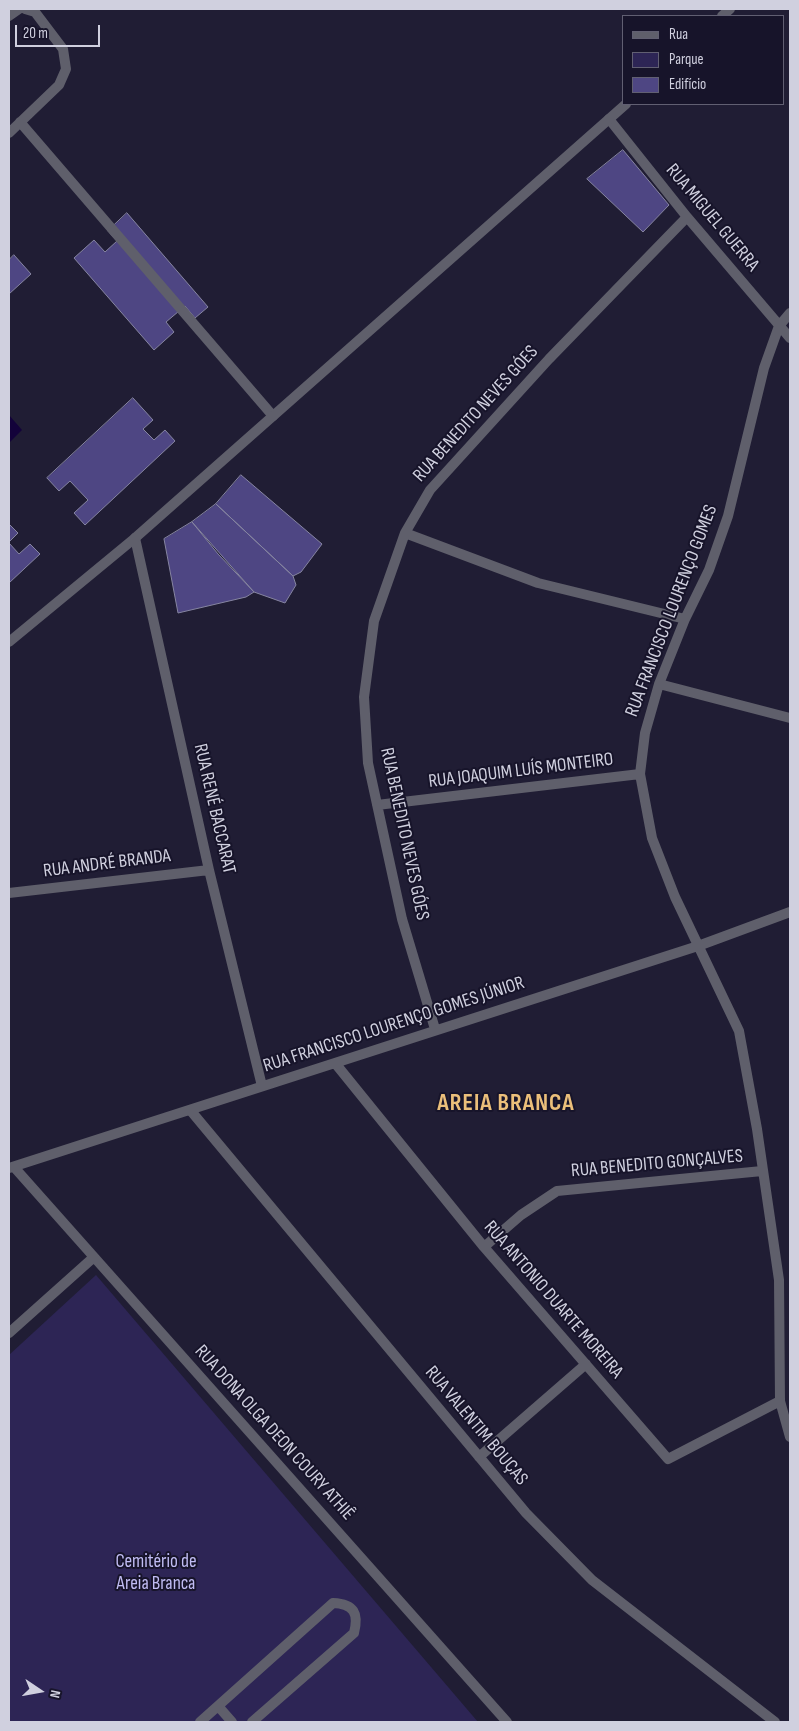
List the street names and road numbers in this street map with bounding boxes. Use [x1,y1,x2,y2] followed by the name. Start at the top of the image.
[660,160,764,276] street label: RUA MIGUEL GUERRA
[409,341,543,487] street label: RUA BENEDITO NEVES GÓES
[621,502,723,720] street label: RUA FRANCISCO LOURENÇO GOMES
[188,742,240,876] street label: RUA RENÉ BACCARAT
[375,746,433,922] street label: RUA BENEDITO NEVES GÓES
[427,748,615,794] street label: RUA JOAQUIM LUÍS MONTEIRO
[42,845,172,883] street label: RUA ANDRÉ BRANDA
[261,972,527,1078] street label: RUA FRANCISCO LOURENÇO GOMES JÚNIOR
[570,1145,744,1183] street label: RUA BENEDITO GONÇALVES
[478,1217,628,1383] street label: RUA ANTONIO DUARTE MOREIRA
[189,1341,359,1525] street label: RUA DONA OLGA DEON COURY ATHIÊ
[420,1362,532,1490] street label: RUA VALENTIM BOUÇAS

